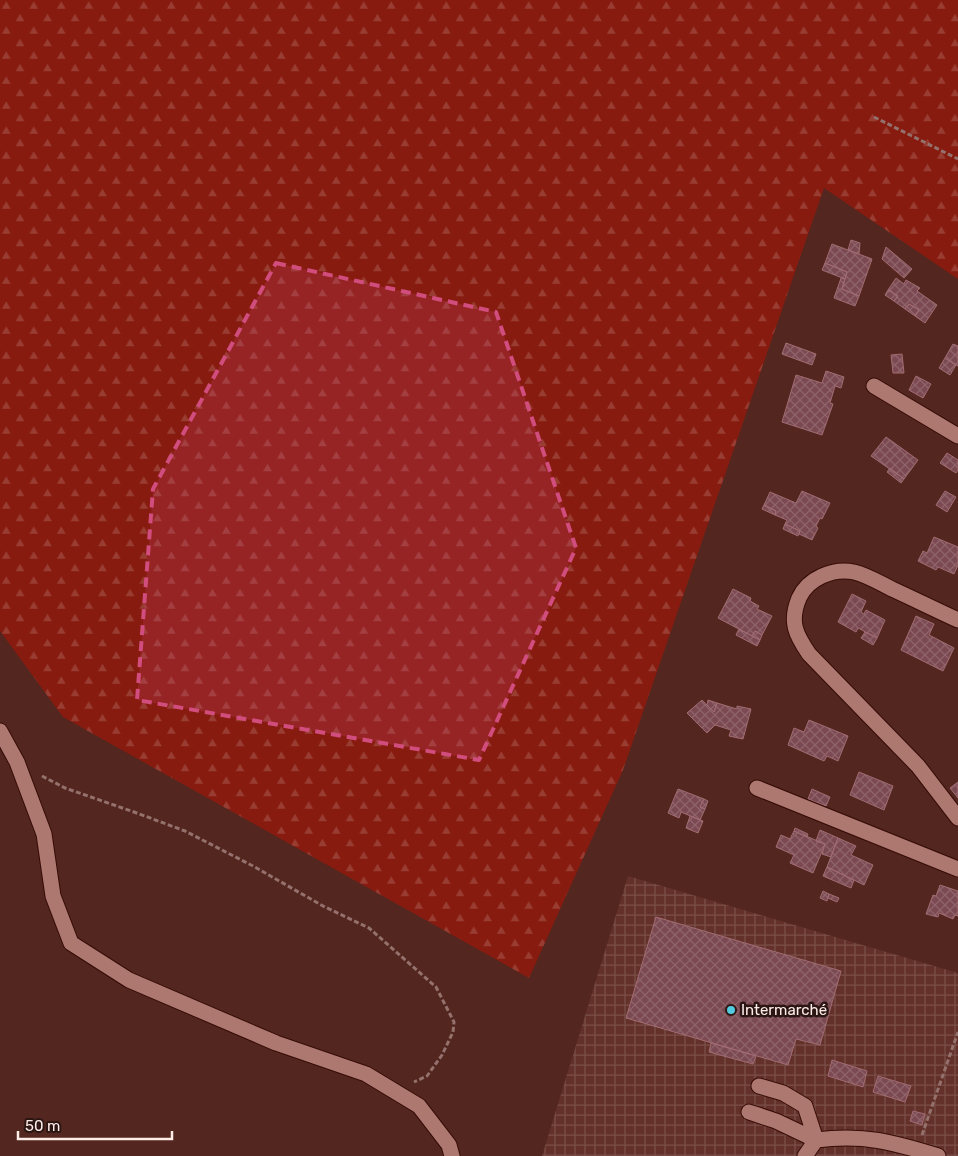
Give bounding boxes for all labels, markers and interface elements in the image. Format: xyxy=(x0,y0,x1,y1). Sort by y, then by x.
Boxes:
place label: Intermarché xyxy=(741,1001,827,1019)
marker: Intermarché xyxy=(725,1004,737,1016)
scale bar xyxy=(18,1108,171,1140)
text: 50 m xyxy=(25,1117,60,1135)

